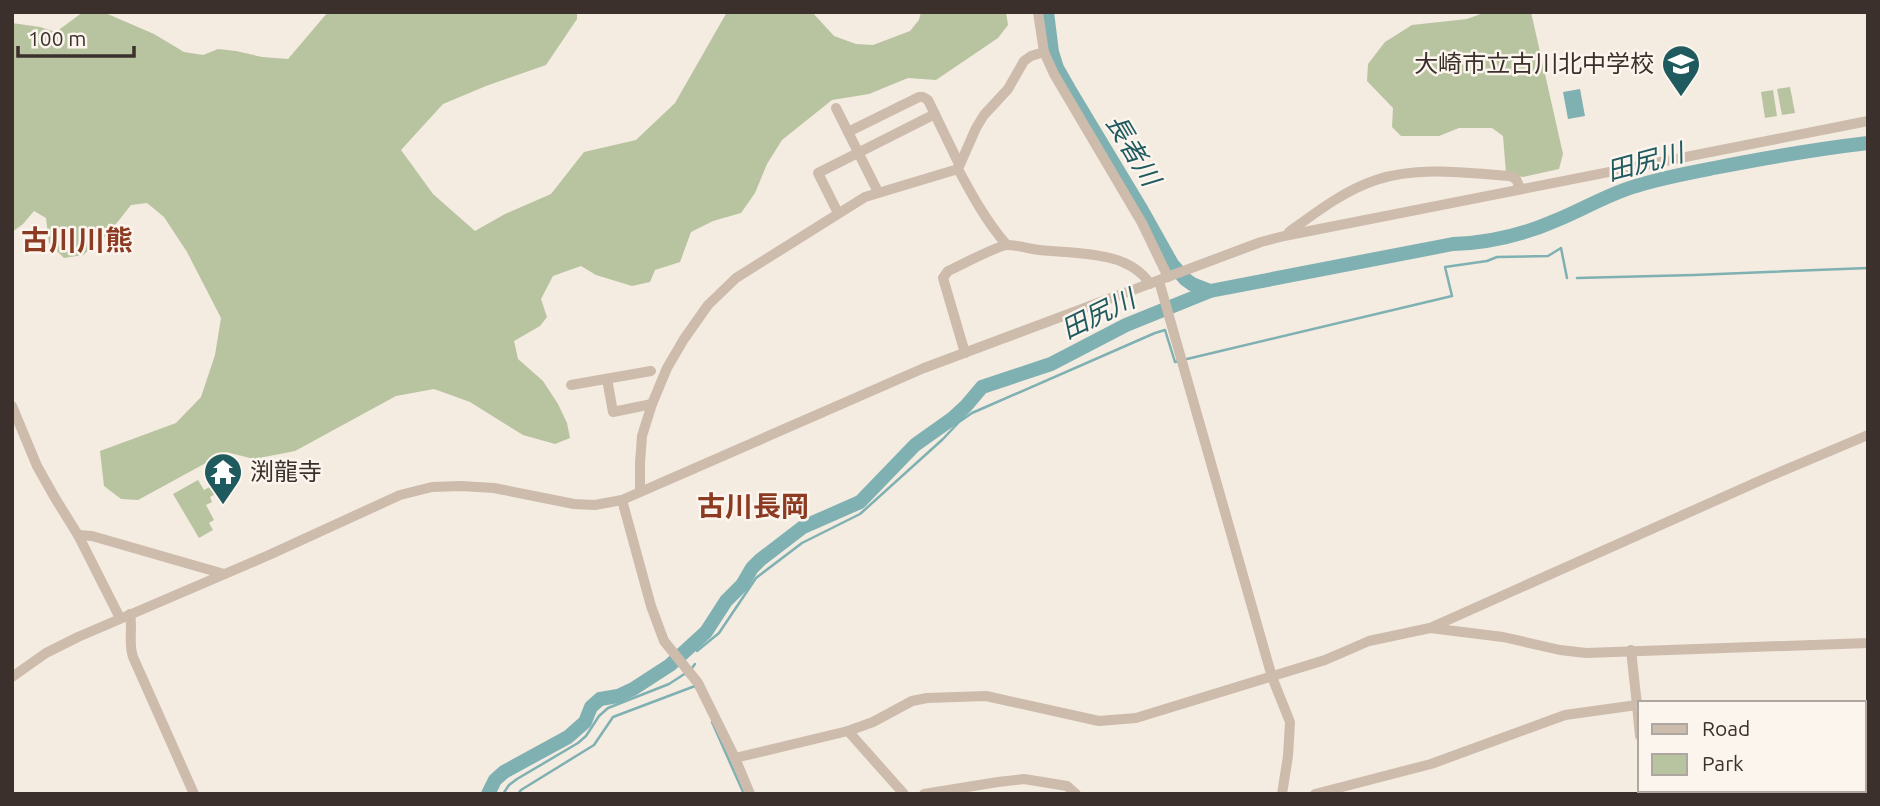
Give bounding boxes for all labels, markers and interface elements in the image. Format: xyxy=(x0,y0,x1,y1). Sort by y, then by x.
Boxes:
scale bar xyxy=(18,14,133,58)
text: 100 m xyxy=(28,26,86,50)
school or university icon: 大崎市立古川北中学校 xyxy=(1660,43,1702,98)
place label: 大崎市立古川北中学校 xyxy=(1414,50,1654,77)
water label: 長者川 xyxy=(1101,109,1167,193)
water label: 田尻川 xyxy=(1603,137,1689,186)
district label: 古川川熊 xyxy=(21,224,133,255)
water label: 田尻川 xyxy=(1056,282,1142,344)
temple icon: 渕龍寺 xyxy=(202,451,244,506)
place label: 渕龍寺 xyxy=(250,458,322,485)
district label: 古川長岡 xyxy=(697,490,809,521)
legend xyxy=(1638,701,1866,792)
text: Road xyxy=(1702,716,1750,740)
text: Park xyxy=(1702,751,1744,775)

